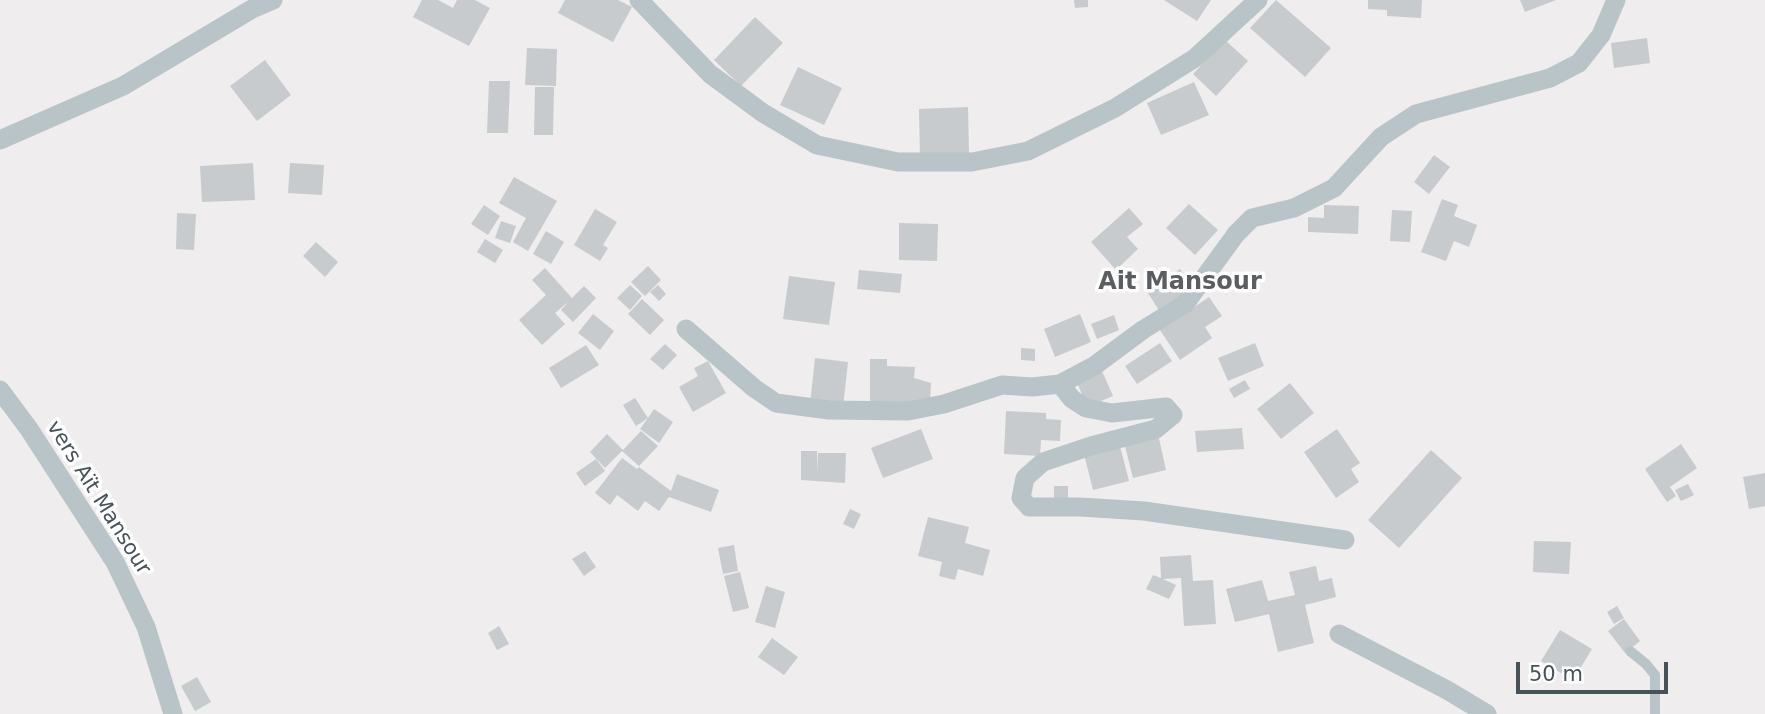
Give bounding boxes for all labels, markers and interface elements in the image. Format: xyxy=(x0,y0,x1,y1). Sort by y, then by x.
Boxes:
district label: Ait Mansour xyxy=(1098,269,1262,297)
street label: vers Aït Mansour xyxy=(40,416,156,580)
scale bar xyxy=(1520,648,1672,692)
text: 50 m xyxy=(1529,662,1583,686)

